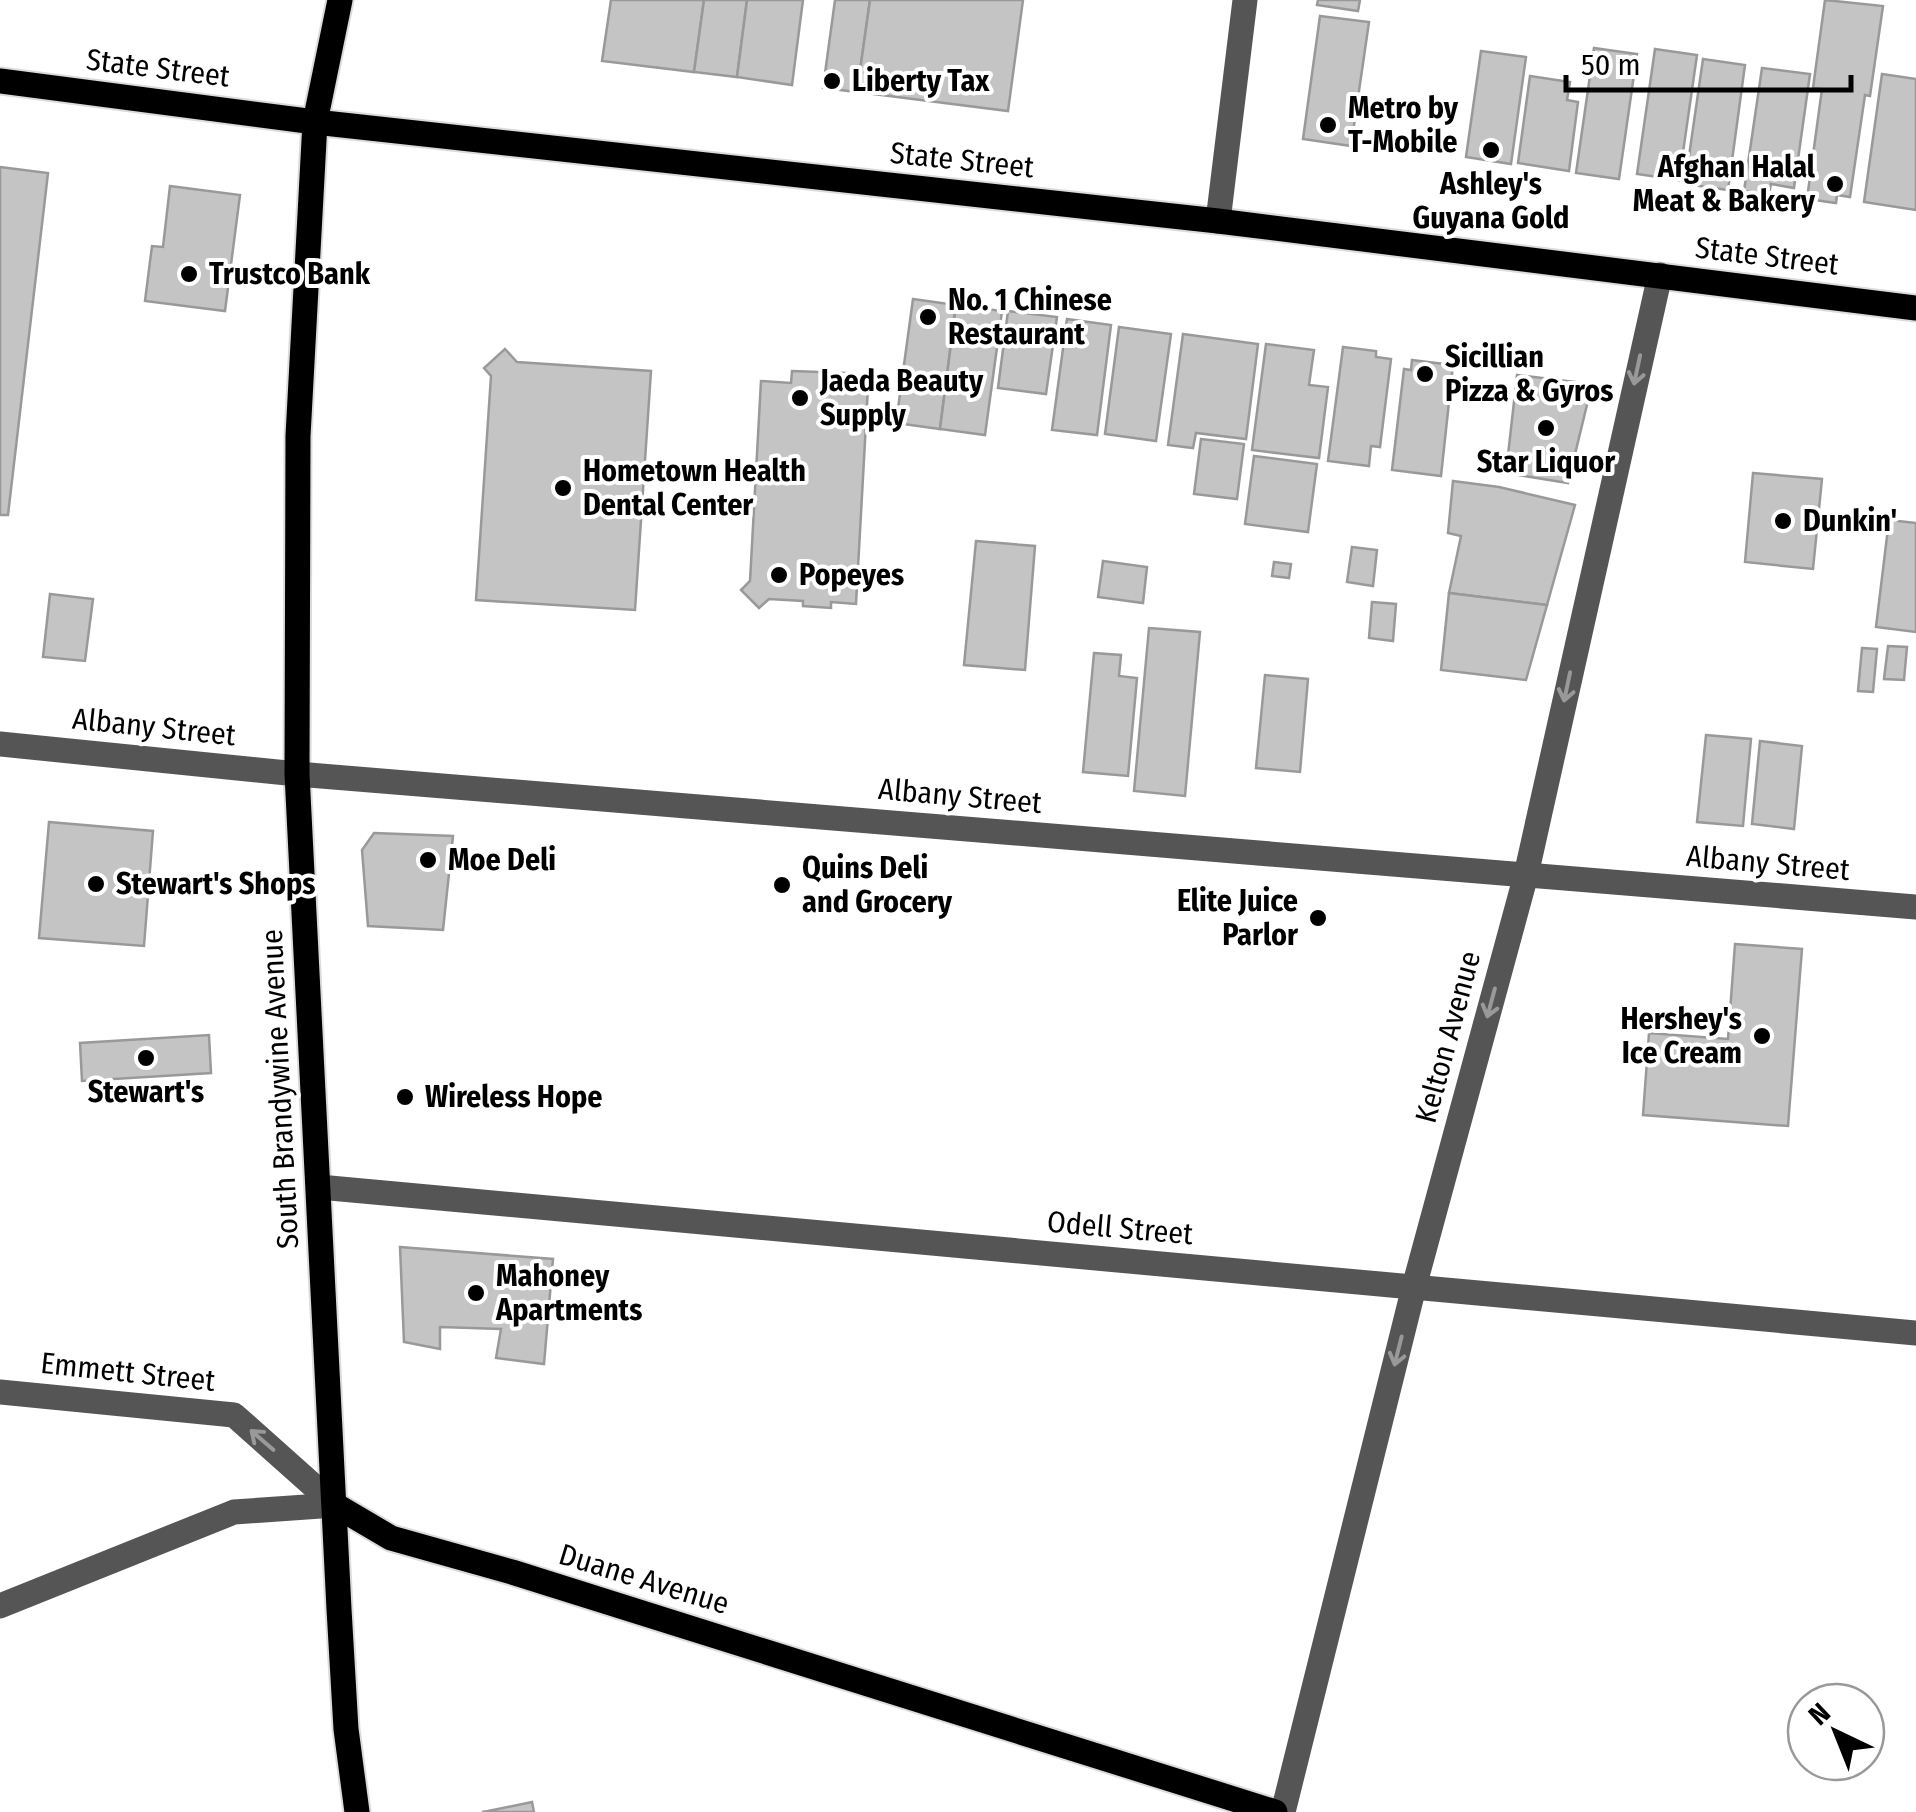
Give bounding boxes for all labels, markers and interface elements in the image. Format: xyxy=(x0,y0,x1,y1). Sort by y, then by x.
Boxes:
scale bar xyxy=(1566,30,1851,92)
street label: State Street xyxy=(84,41,232,95)
text: 50 m xyxy=(1581,47,1641,83)
place label: Liberty Tax xyxy=(852,63,990,99)
marker: Liberty Tax xyxy=(821,70,843,92)
place label: Metro by T-Mobile xyxy=(1348,90,1459,160)
marker: Metro by T-Mobile xyxy=(1317,114,1339,136)
street label: State Street xyxy=(888,135,1036,185)
marker: Ashley's Guyana Gold xyxy=(1480,139,1502,161)
place label: Afghan Halal Meat & Bakery xyxy=(1633,149,1816,219)
place label: Ashley's Guyana Gold xyxy=(1413,166,1569,236)
marker: Afghan Halal Meat & Bakery xyxy=(1824,173,1846,195)
street label: State Street xyxy=(1693,229,1841,283)
place label: Trustco Bank xyxy=(209,256,371,292)
marker: Trustco Bank xyxy=(178,263,200,285)
place label: No. 1 Chinese Restaurant xyxy=(948,282,1112,352)
marker: No. 1 Chinese Restaurant xyxy=(917,306,939,328)
place label: Sicillian Pizza & Gyros xyxy=(1445,339,1613,409)
one-way arrow xyxy=(1626,353,1645,385)
place label: Jaeda Beauty Supply xyxy=(819,363,984,433)
marker: Sicillian Pizza & Gyros xyxy=(1414,363,1436,385)
marker: Jaeda Beauty Supply xyxy=(789,387,811,409)
marker: Star Liquor xyxy=(1535,417,1557,439)
place label: Star Liquor xyxy=(1477,444,1616,480)
place label: Hometown Health Dental Center xyxy=(583,453,806,523)
marker: Hometown Health Dental Center xyxy=(552,477,574,499)
place label: Dunkin' xyxy=(1803,503,1897,539)
marker: Dunkin' xyxy=(1772,510,1794,532)
place label: Popeyes xyxy=(799,557,904,593)
marker: Popeyes xyxy=(768,564,790,586)
one-way arrow xyxy=(1557,670,1575,702)
street label: Albany Street xyxy=(71,701,238,753)
street label: Albany Street xyxy=(877,771,1043,821)
street label: Albany Street xyxy=(1685,838,1851,888)
place label: Moe Deli xyxy=(448,842,556,878)
marker: Moe Deli xyxy=(417,849,439,871)
place label: Quins Deli and Grocery xyxy=(802,850,953,920)
place label: Stewart's Shops xyxy=(116,866,315,902)
marker: Stewart's Shops xyxy=(85,873,107,895)
marker: Quins Deli and Grocery xyxy=(771,874,793,896)
place label: Elite Juice Parlor xyxy=(1177,883,1299,953)
marker: Elite Juice Parlor xyxy=(1307,907,1329,929)
street label: South Brandywine Avenue xyxy=(254,928,306,1250)
street label: Kelton Avenue xyxy=(1408,947,1488,1127)
one-way arrow xyxy=(1481,987,1500,1018)
place label: Hershey's Ice Cream xyxy=(1620,1001,1742,1071)
marker: Hershey's Ice Cream xyxy=(1751,1025,1773,1047)
marker: Stewart's xyxy=(135,1047,157,1069)
place label: Stewart's xyxy=(88,1074,204,1110)
place label: Wireless Hope xyxy=(425,1079,602,1115)
marker: Wireless Hope xyxy=(394,1086,416,1108)
street label: Odell Street xyxy=(1046,1204,1195,1252)
place label: Mahoney Apartments xyxy=(495,1258,642,1328)
marker: Mahoney Apartments xyxy=(465,1282,487,1304)
one-way arrow xyxy=(1388,1334,1406,1366)
street label: Emmett Street xyxy=(39,1345,217,1399)
one-way arrow xyxy=(250,1429,275,1452)
street label: Duane Avenue xyxy=(555,1536,733,1622)
north arrow xyxy=(1786,1682,1886,1782)
text: N xyxy=(1802,1696,1837,1732)

